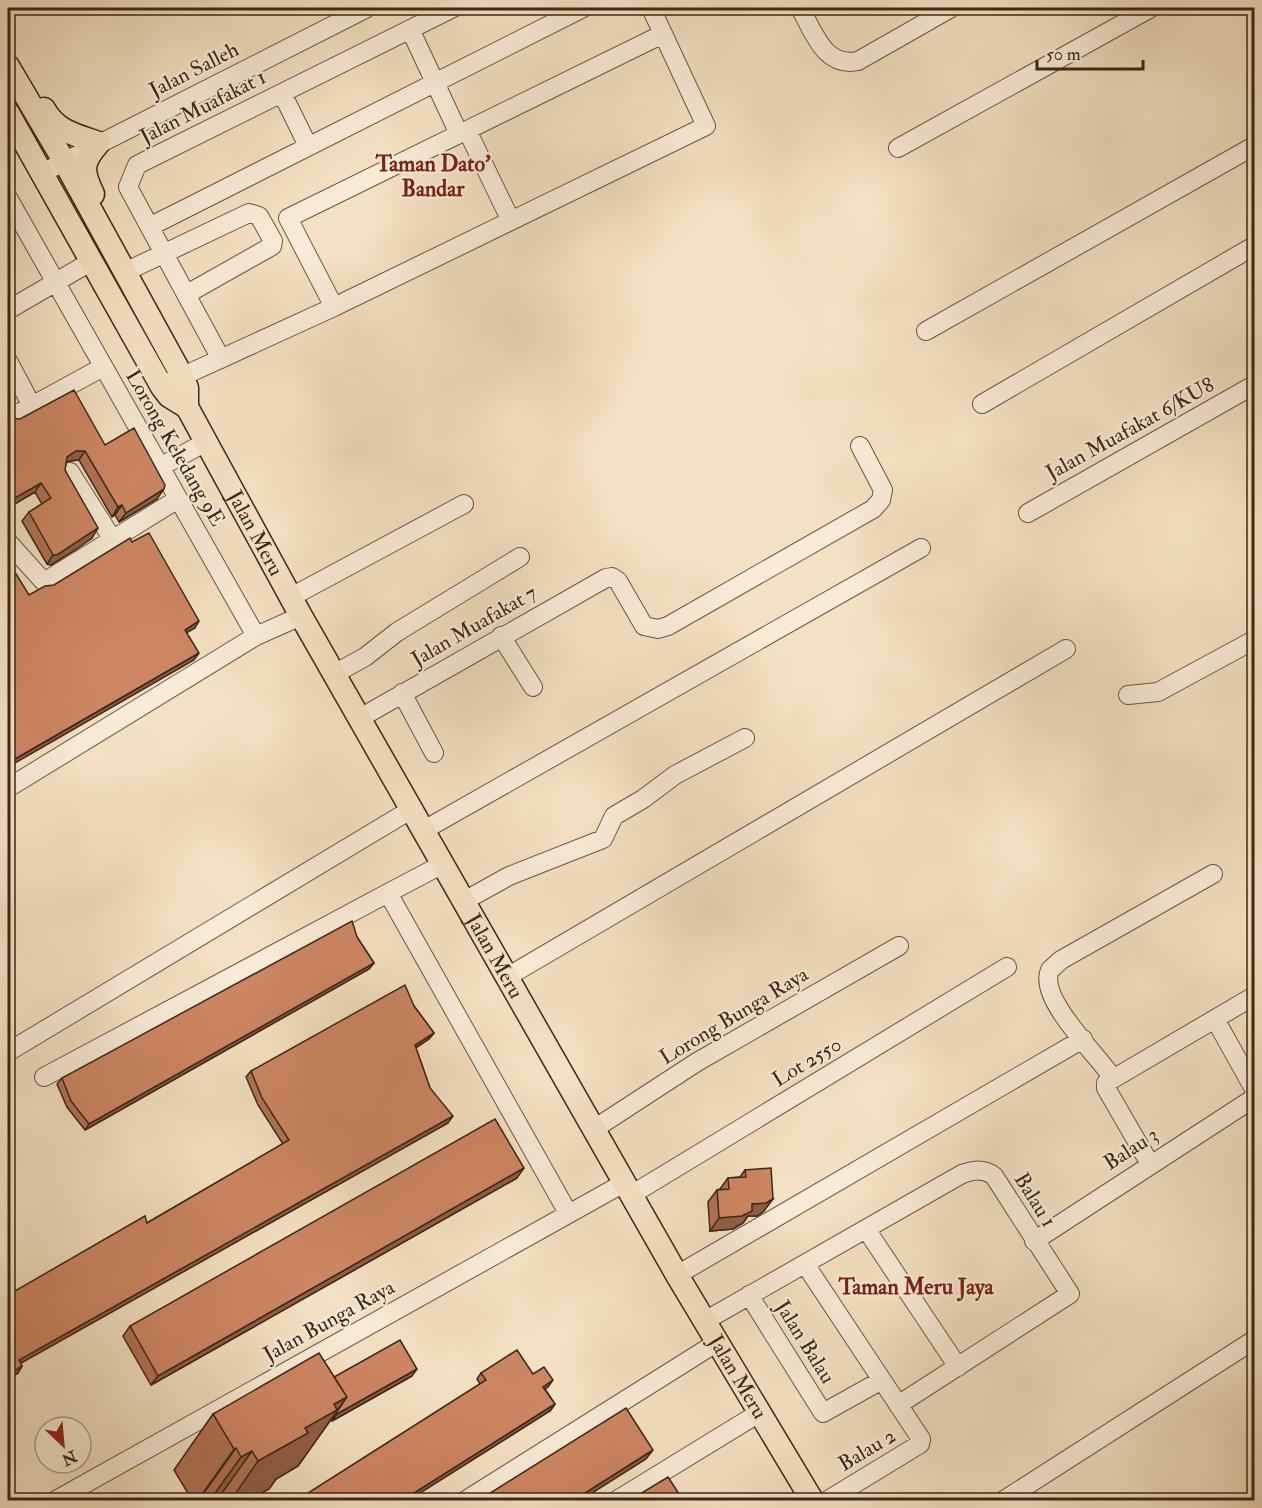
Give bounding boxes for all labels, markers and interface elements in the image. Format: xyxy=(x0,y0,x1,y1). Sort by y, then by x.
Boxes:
scale bar xyxy=(1037,33,1144,71)
street label: Jalan Salleh xyxy=(144,36,243,104)
text: 50 m xyxy=(1046,43,1081,66)
street label: Jalan Muafakat 1 xyxy=(134,64,271,151)
district label: Taman Dato' Bandar xyxy=(374,150,491,203)
street label: Lorong Keledang 9E xyxy=(119,365,231,531)
street label: Jalan Muafakat 6/KU8 xyxy=(1040,371,1219,487)
street label: Jalan Meru xyxy=(221,485,290,581)
street label: Jalan Muafakat 7 xyxy=(406,579,542,673)
street label: Jalan Meru xyxy=(460,908,530,1003)
street label: Lorong Bunga Raya xyxy=(655,961,814,1071)
street label: Lot 2550 xyxy=(767,1031,847,1093)
street label: Balau 3 xyxy=(1099,1121,1163,1177)
street label: Balau 1 xyxy=(1008,1168,1062,1232)
district label: Taman Meru Jaya xyxy=(837,1273,995,1302)
street label: Jalan Bunga Raya xyxy=(258,1274,400,1369)
street label: Jalan Balau xyxy=(768,1294,841,1389)
street label: Jalan Meru xyxy=(702,1329,774,1424)
north arrow xyxy=(33,1415,93,1475)
street label: Balau 2 xyxy=(833,1422,901,1478)
text: N xyxy=(58,1445,81,1470)

